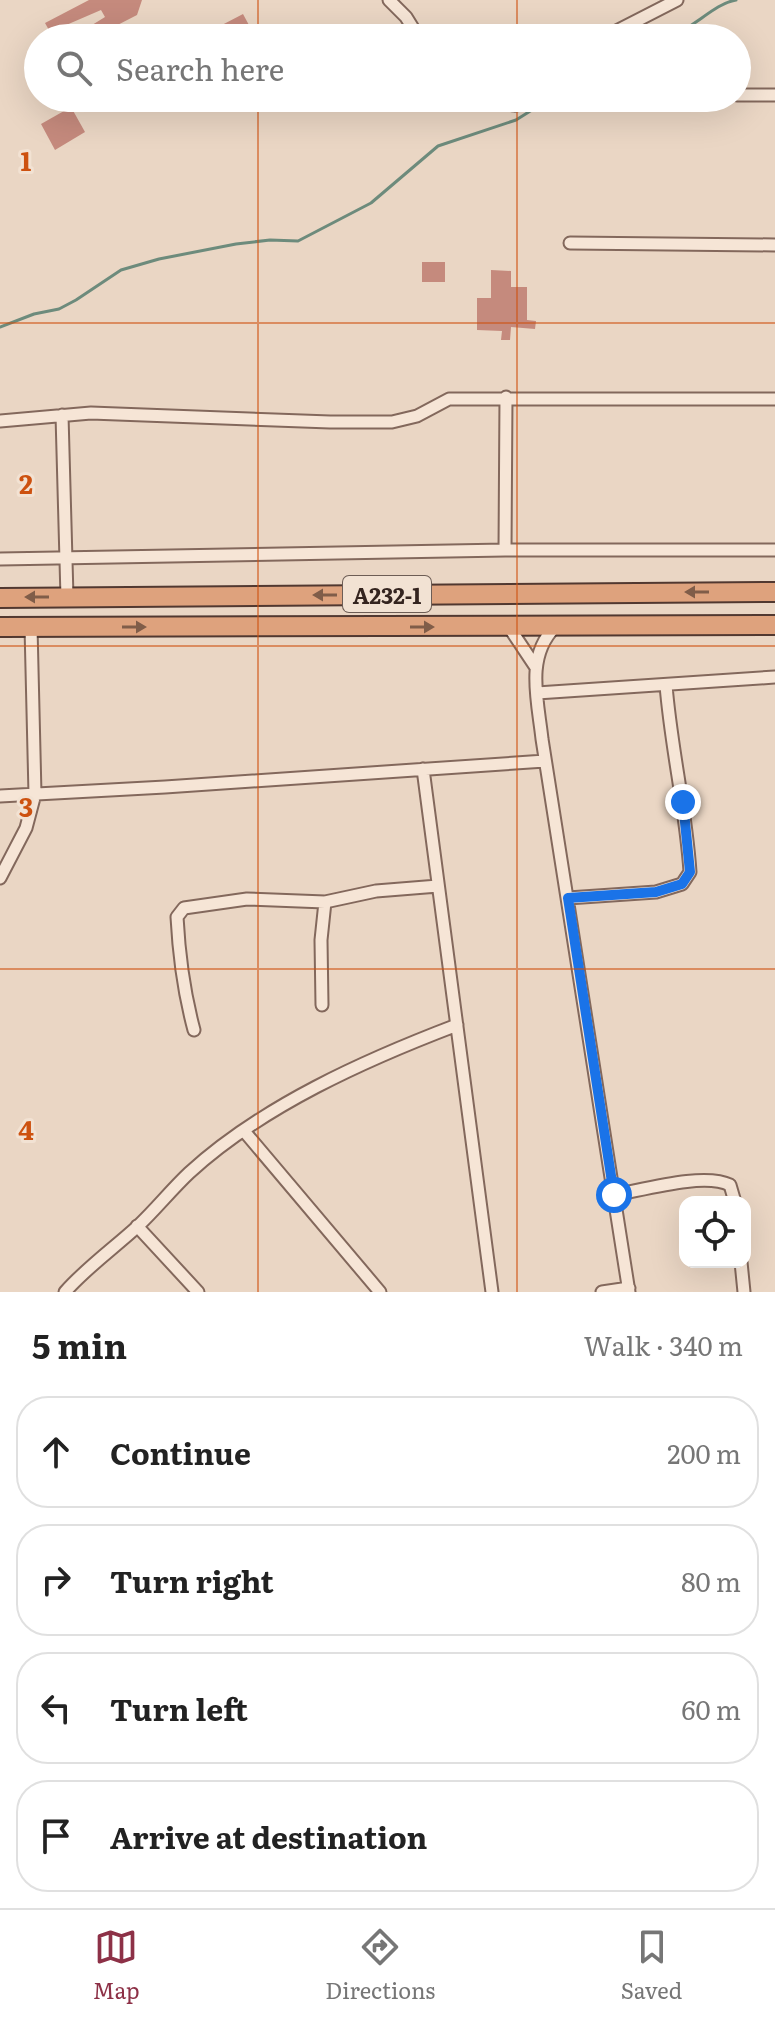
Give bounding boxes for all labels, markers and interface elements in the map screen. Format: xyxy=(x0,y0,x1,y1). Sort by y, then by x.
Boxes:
search box xyxy=(24,24,751,112)
icon: search xyxy=(52,46,96,90)
text: Search here xyxy=(116,46,284,90)
text: 1 xyxy=(21,140,32,179)
text: 2 xyxy=(19,463,33,502)
road number: A232-1 xyxy=(343,576,431,612)
one-way arrow xyxy=(684,586,709,598)
one-way arrow xyxy=(312,589,337,601)
one-way arrow xyxy=(24,591,49,604)
one-way arrow xyxy=(122,621,147,633)
one-way arrow xyxy=(410,621,435,633)
route end xyxy=(665,784,701,820)
text: 3 xyxy=(19,786,33,825)
text: 4 xyxy=(18,1109,34,1148)
route start xyxy=(596,1177,632,1213)
map controls xyxy=(679,1196,751,1268)
button: locate xyxy=(679,1196,751,1268)
text: 5 min xyxy=(32,1319,127,1369)
text: Walk · 340 m xyxy=(584,1325,743,1364)
icon: ahead xyxy=(34,1430,78,1474)
text: Continue xyxy=(110,1430,251,1474)
text: 200 m xyxy=(667,1433,741,1472)
icon: right xyxy=(34,1558,78,1602)
text: Turn right xyxy=(110,1558,274,1602)
text: 80 m xyxy=(681,1561,741,1600)
icon: left xyxy=(34,1686,78,1730)
text: Turn left xyxy=(110,1686,248,1730)
text: 60 m xyxy=(682,1689,741,1728)
icon: arrive xyxy=(34,1814,78,1858)
text: Arrive at destination xyxy=(110,1814,427,1858)
tab: Map xyxy=(93,1925,140,2006)
tab: Directions xyxy=(325,1925,435,2006)
tab: Saved xyxy=(621,1925,682,2006)

